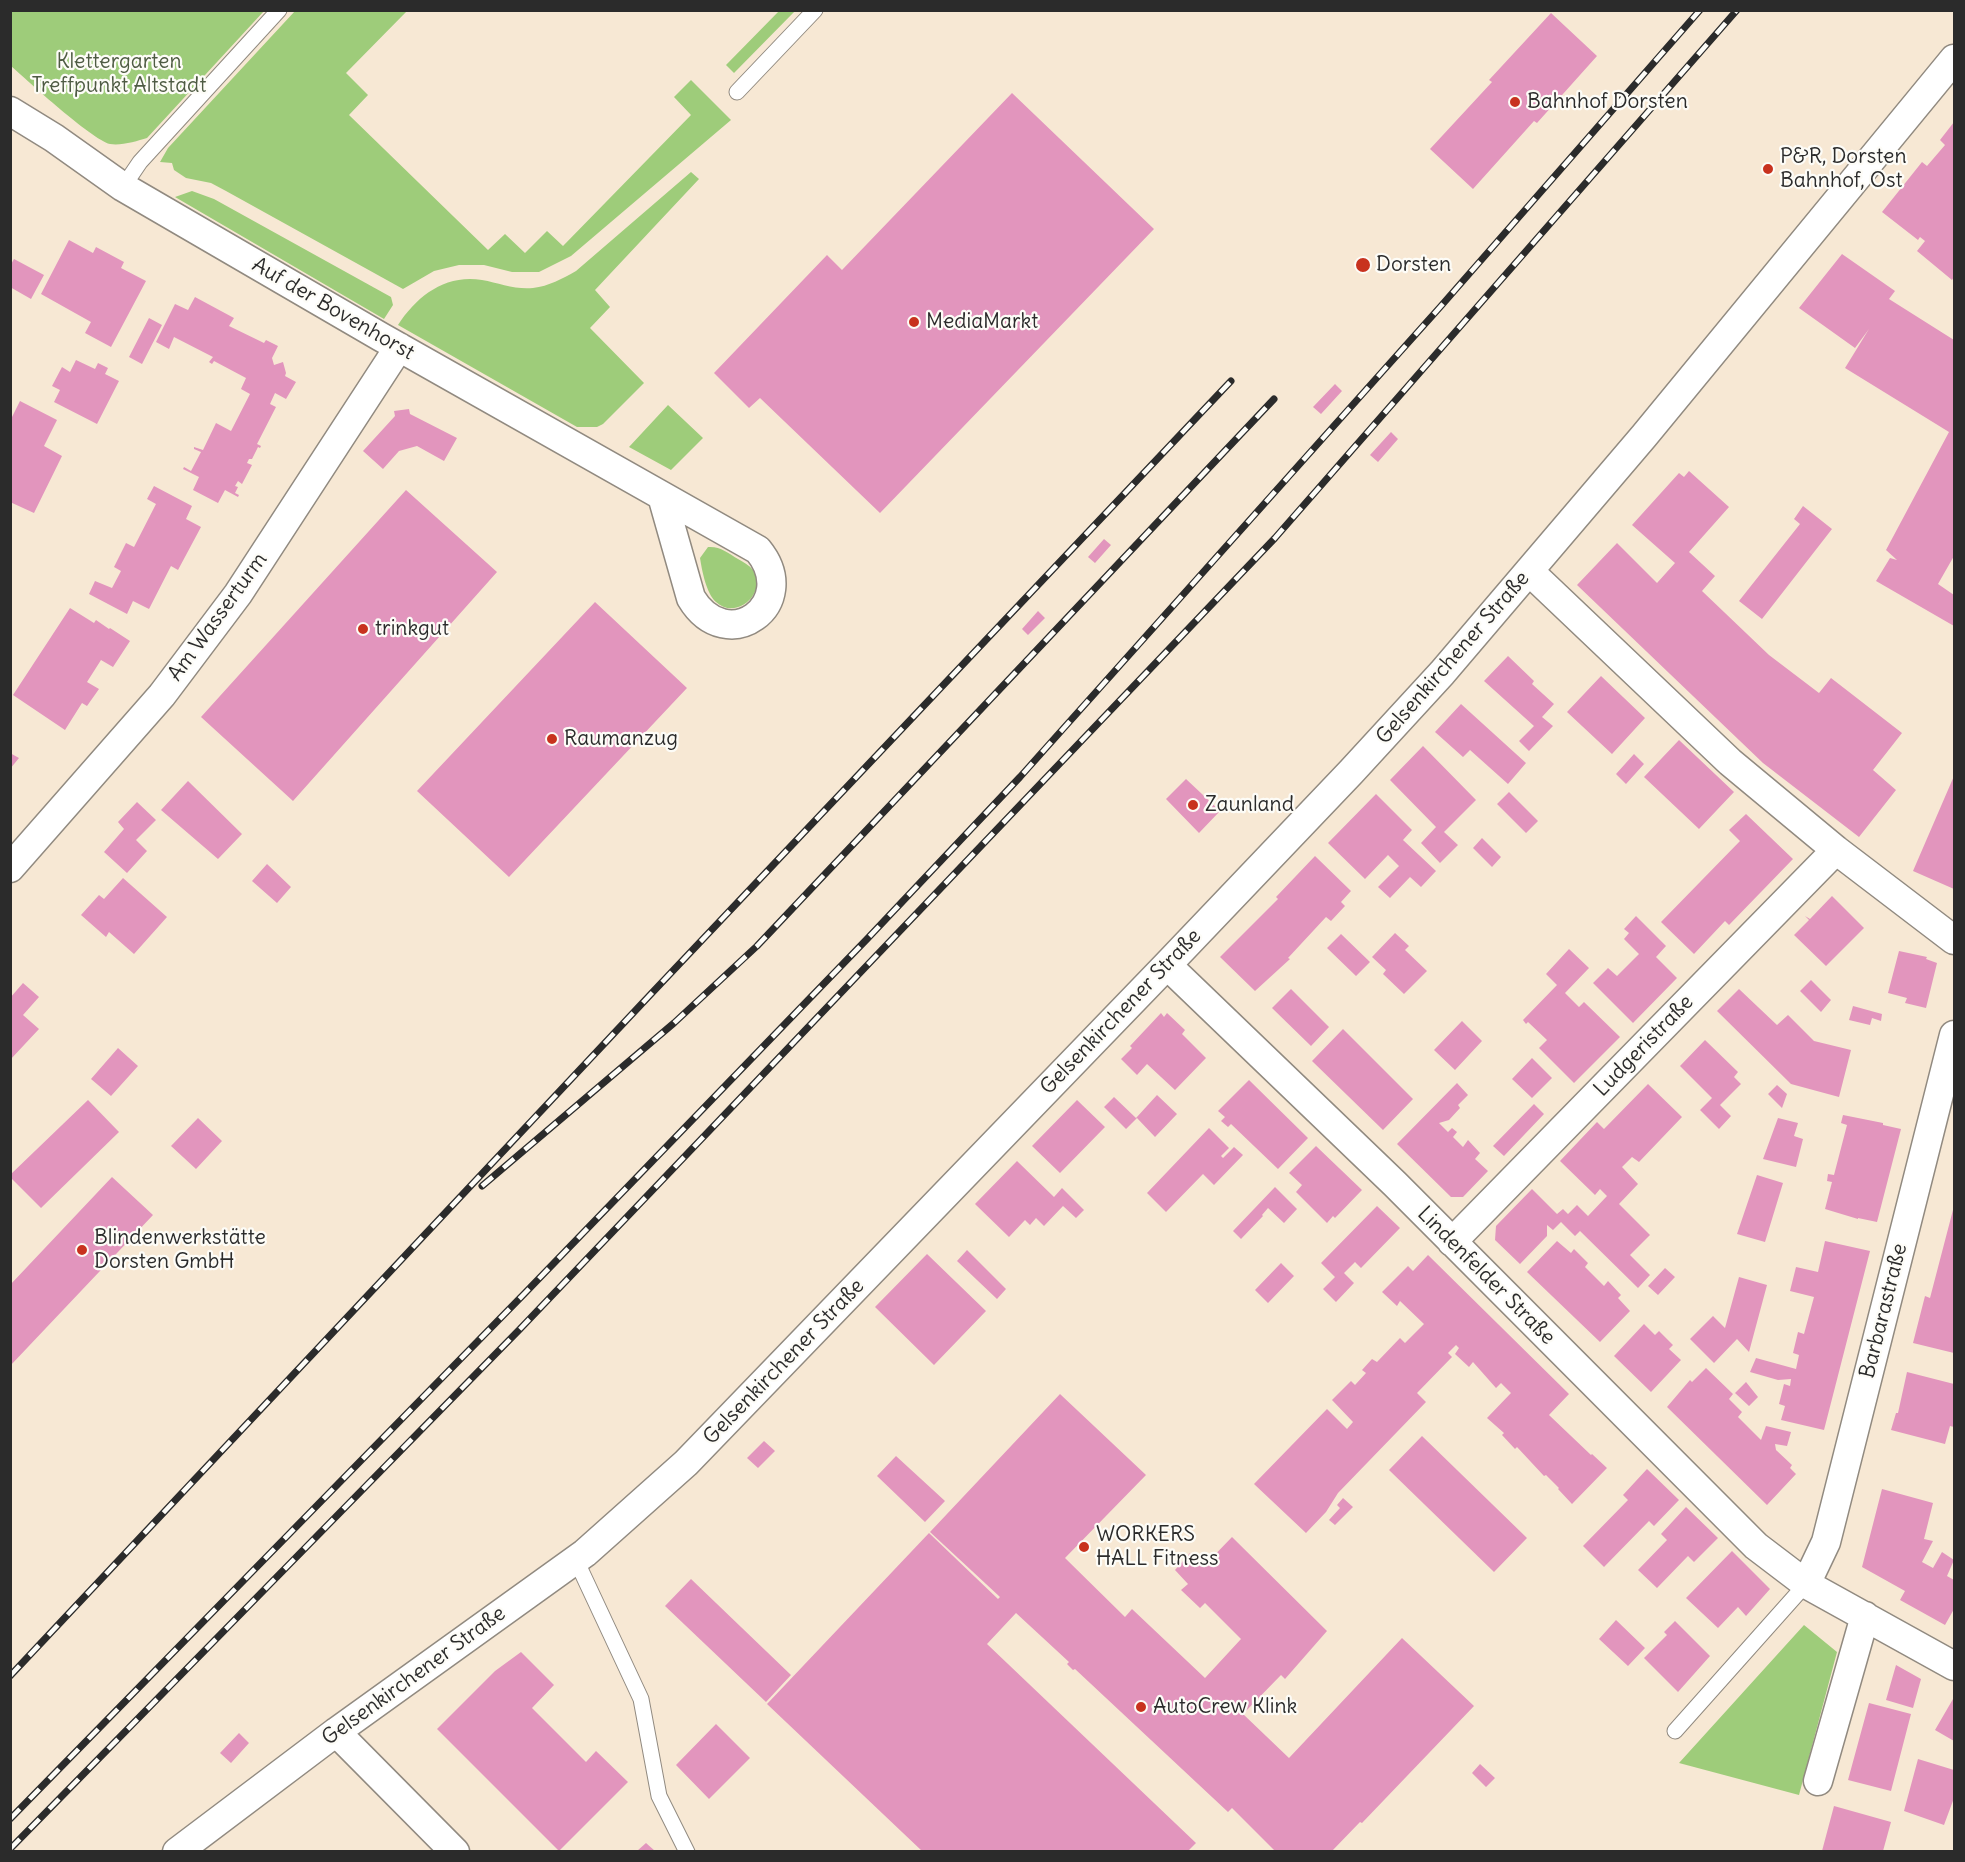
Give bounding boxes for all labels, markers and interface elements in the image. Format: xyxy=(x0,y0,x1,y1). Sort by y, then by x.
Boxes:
park label: Klettergarten Treffpunkt Altstadt xyxy=(32,49,206,99)
place label: Bahnhof Dorsten xyxy=(1527,89,1688,115)
marker: Bahnhof Dorsten xyxy=(1508,95,1522,109)
place label: P&R, Dorsten Bahnhof, Ost xyxy=(1780,144,1907,194)
marker: P&R, Dorsten Bahnhof, Ost xyxy=(1761,162,1775,176)
street label: Auf der Bovenhorst xyxy=(247,252,419,366)
place label: Dorsten xyxy=(1376,252,1451,278)
marker: Dorsten xyxy=(1354,256,1372,274)
place label: MediaMarkt xyxy=(926,309,1038,335)
marker: MediaMarkt xyxy=(907,315,921,329)
street label: Am Wasserturm xyxy=(163,548,273,686)
street label: Gelsenkirchener Straße xyxy=(1371,566,1535,750)
place label: trinkgut xyxy=(375,616,449,642)
marker: trinkgut xyxy=(356,622,370,636)
place label: Raumanzug xyxy=(564,726,678,752)
marker: Raumanzug xyxy=(545,732,559,746)
place label: Zaunland xyxy=(1205,792,1294,818)
marker: Zaunland xyxy=(1186,798,1200,812)
street label: Gelsenkirchener Straße xyxy=(1035,924,1207,1100)
street label: Ludgeristraße xyxy=(1589,990,1699,1102)
street label: Lindenfelder Straße xyxy=(1412,1202,1560,1350)
place label: Blindenwerkstätte Dorsten GmbH xyxy=(94,1225,266,1275)
street label: Barbarastraße xyxy=(1855,1241,1913,1381)
marker: Blindenwerkstätte Dorsten GmbH xyxy=(75,1243,89,1257)
street label: Gelsenkirchener Straße xyxy=(698,1274,870,1450)
place label: WORKERS HALL Fitness xyxy=(1096,1522,1219,1572)
marker: WORKERS HALL Fitness xyxy=(1077,1540,1091,1554)
street label: Gelsenkirchener Straße xyxy=(317,1601,511,1751)
place label: AutoCrew Klink xyxy=(1153,1694,1297,1720)
marker: AutoCrew Klink xyxy=(1134,1700,1148,1714)

